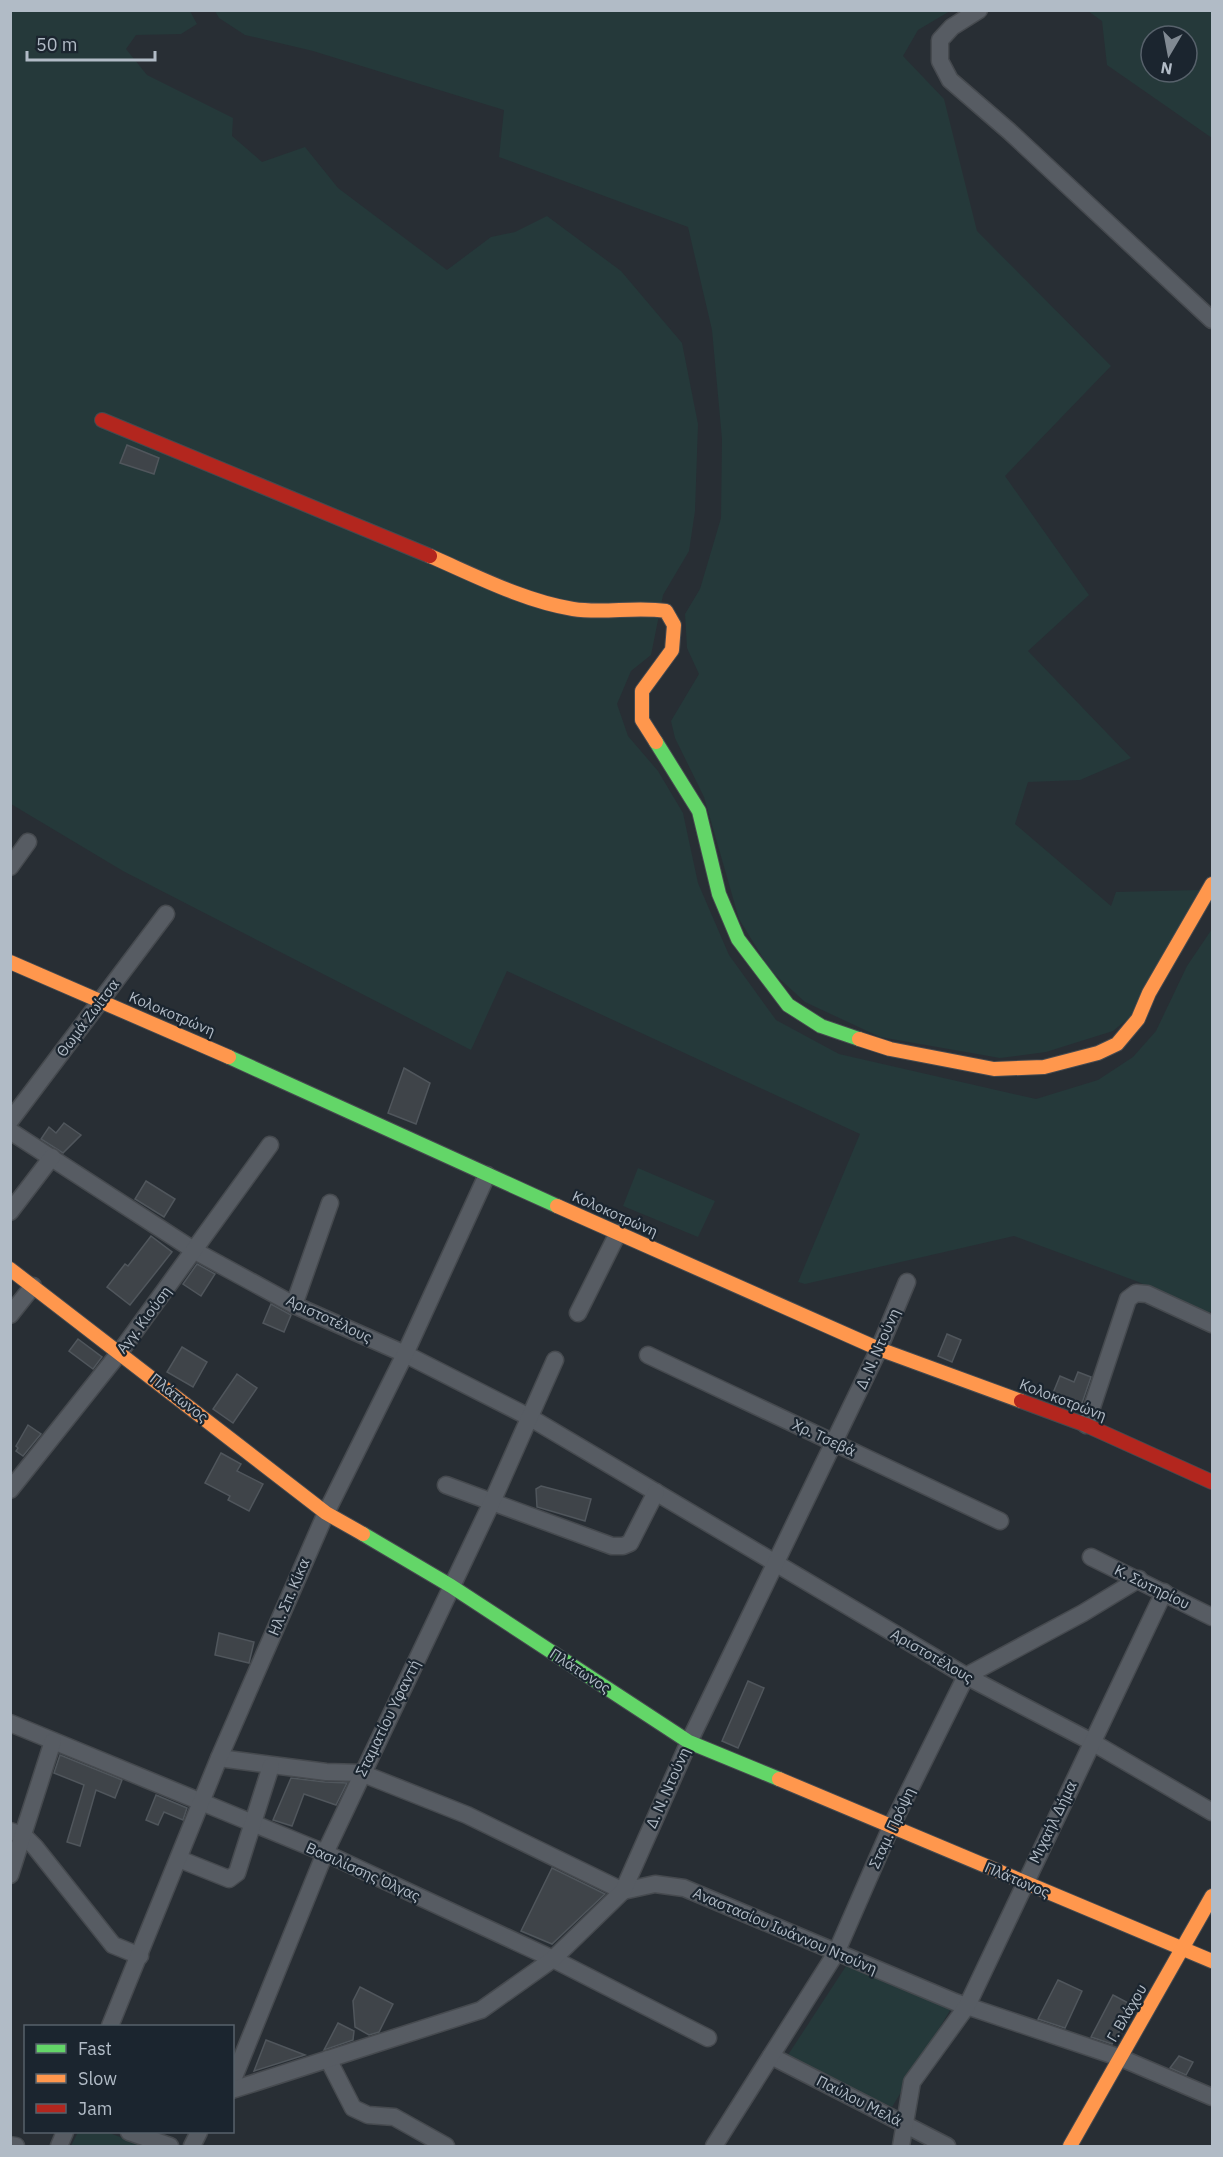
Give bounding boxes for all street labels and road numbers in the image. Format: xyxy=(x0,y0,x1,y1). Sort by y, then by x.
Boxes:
street label: Θωμά Ζωίτσα xyxy=(52,975,123,1060)
street label: Κολοκοτρώνη xyxy=(126,987,218,1040)
street label: Κολοκοτρώνη xyxy=(569,1186,661,1241)
street label: Αγγ. Κιούση xyxy=(112,1282,175,1357)
street label: Αριστοτέλους xyxy=(283,1290,375,1347)
street label: Δ. Ν. Ντούνη xyxy=(851,1305,904,1392)
street label: Πλάτωνος xyxy=(146,1369,212,1426)
street label: Κολοκοτρώνη xyxy=(1017,1374,1109,1425)
street label: Χρ. Τσεβά xyxy=(790,1415,859,1461)
street label: Ηλ. Σπ. Κίκα xyxy=(264,1555,313,1638)
street label: Κ. Σωτηρίου xyxy=(1111,1560,1193,1613)
street label: Αριστοτέλους xyxy=(887,1624,977,1687)
street label: Πλάτωνος xyxy=(546,1644,614,1697)
street label: Σταματίου Υφαντή xyxy=(351,1656,424,1779)
street label: Δ. Ν. Ντούνη xyxy=(641,1744,694,1831)
street label: Μιχαήλ Δήμα xyxy=(1024,1777,1081,1866)
street label: Σταμ. Πρόψη xyxy=(864,1784,919,1872)
street label: Βασιλίσσης Όλγας xyxy=(303,1838,423,1905)
street label: Πλάτωνος xyxy=(982,1857,1053,1902)
street label: Αναστασίου Ιωάννου Ντούνη xyxy=(690,1883,880,1978)
street label: Γ. Βλάχου xyxy=(1102,1980,1151,2045)
street label: Παύλου Μελά xyxy=(813,2071,905,2130)

